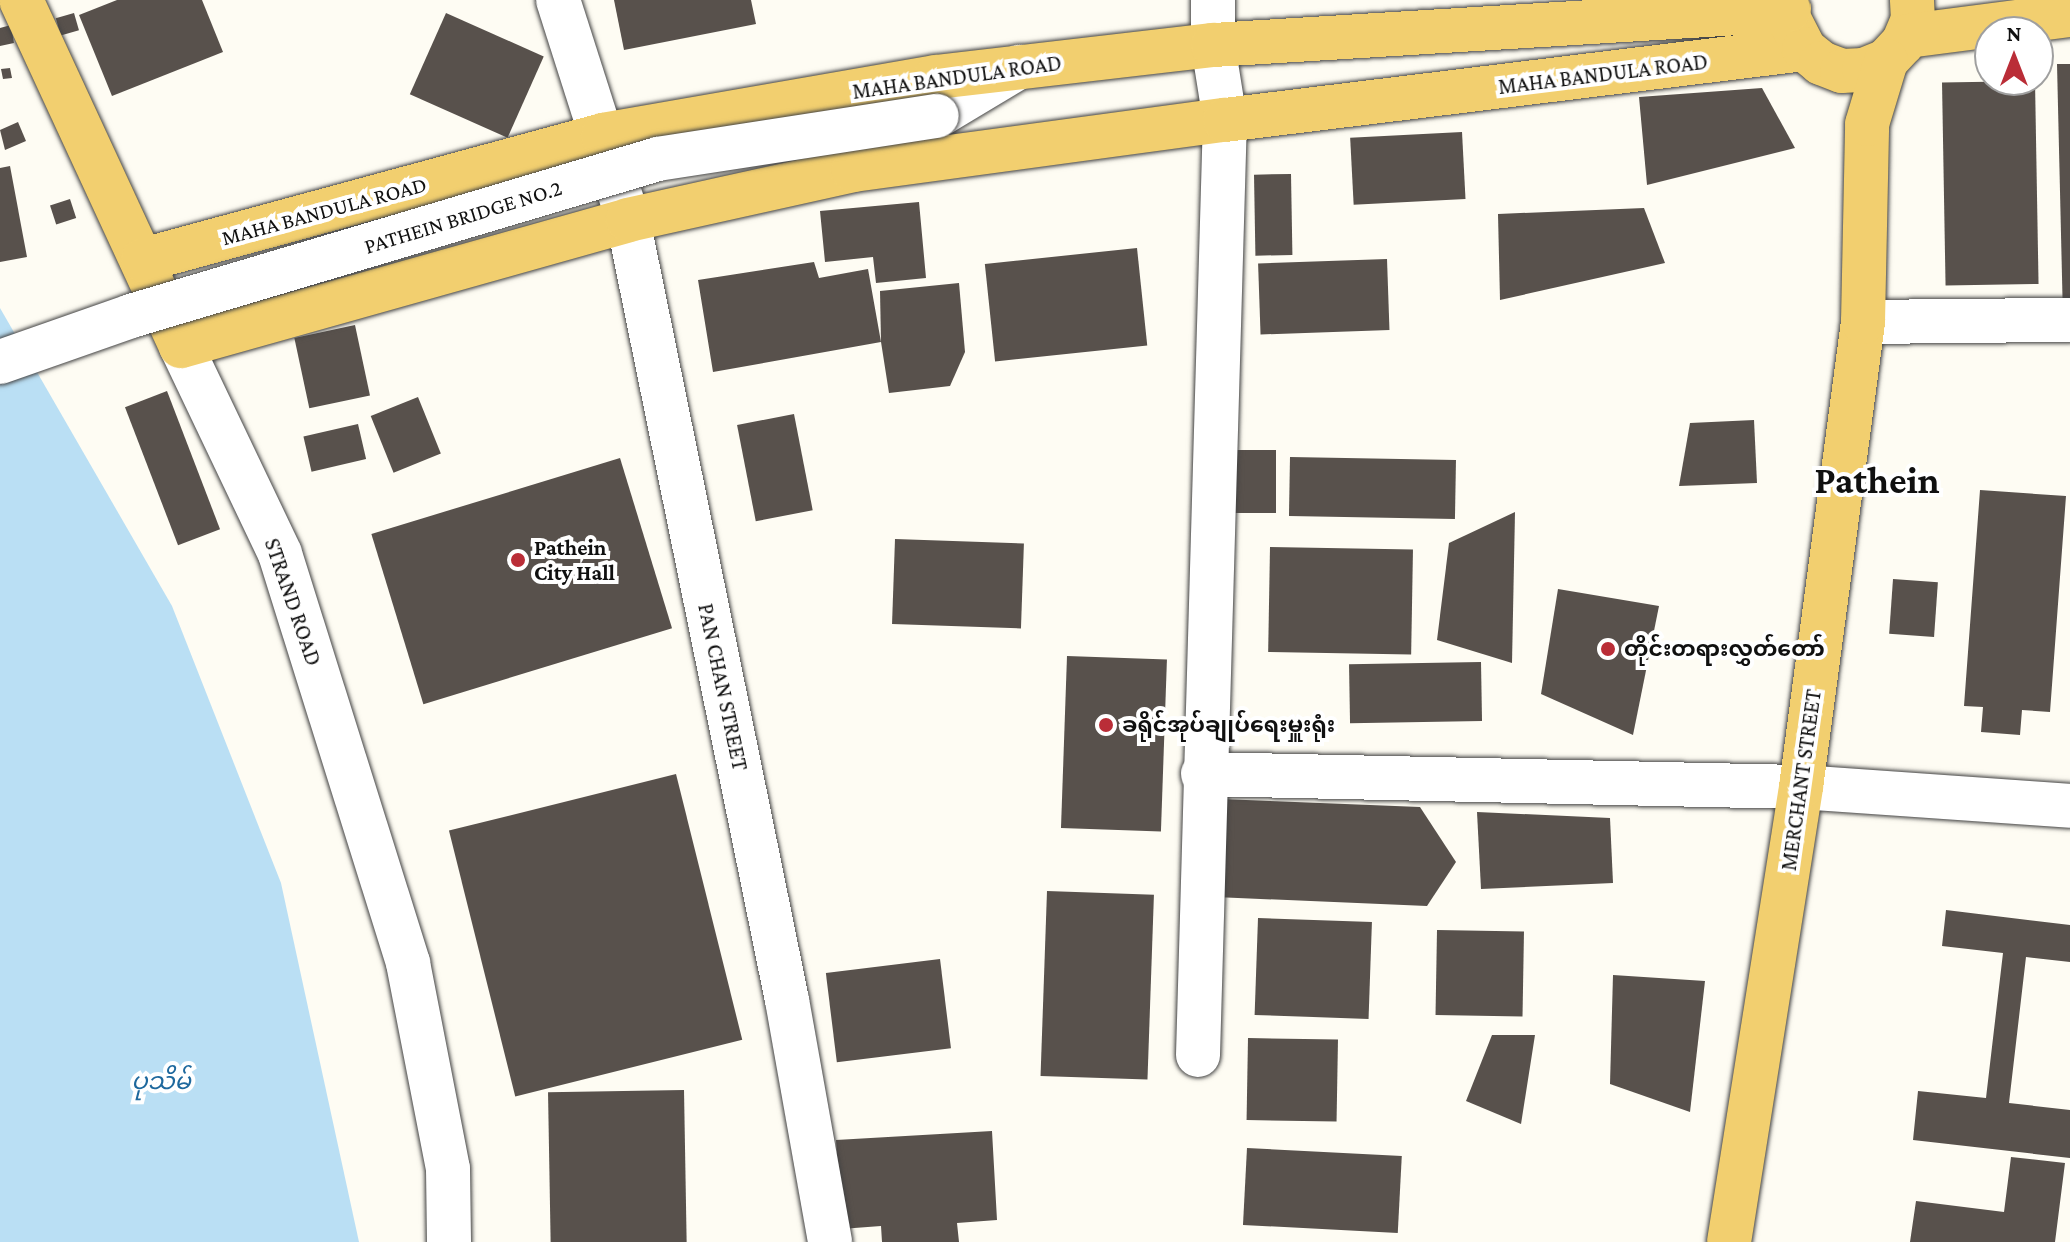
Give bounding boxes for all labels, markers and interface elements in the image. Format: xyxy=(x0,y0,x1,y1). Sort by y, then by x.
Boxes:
north arrow xyxy=(1974,16,2054,96)
text: N xyxy=(2007,21,2022,46)
street label: MAHA BANDULA ROAD xyxy=(1497,48,1709,100)
street label: MAHA BANDULA ROAD xyxy=(851,49,1063,105)
street label: MAHA BANDULA ROAD xyxy=(219,171,429,251)
street label: PATHEIN BRIDGE NO.2 xyxy=(361,174,565,260)
district label: Pathein xyxy=(1814,458,1940,504)
place label: Pathein City Hall xyxy=(534,534,615,586)
street label: STRAND ROAD xyxy=(259,535,327,669)
marker: Pathein City Hall xyxy=(509,551,527,569)
street label: PAN CHAN STREET xyxy=(692,601,754,773)
place label: တိုင်းတရားလွှတ်တော် xyxy=(1624,636,1825,662)
marker: တိုင်းတရားလွှတ်တော် xyxy=(1599,640,1617,658)
street label: MERCHANT STREET xyxy=(1775,688,1827,872)
place label: ခရိုင်အုပ်ချုပ်ရေးမှူးရုံး xyxy=(1122,712,1335,738)
marker: ခရိုင်အုပ်ချုပ်ရေးမှူးရုံး xyxy=(1097,716,1115,734)
water label: ပုသိမ် xyxy=(131,1067,191,1095)

